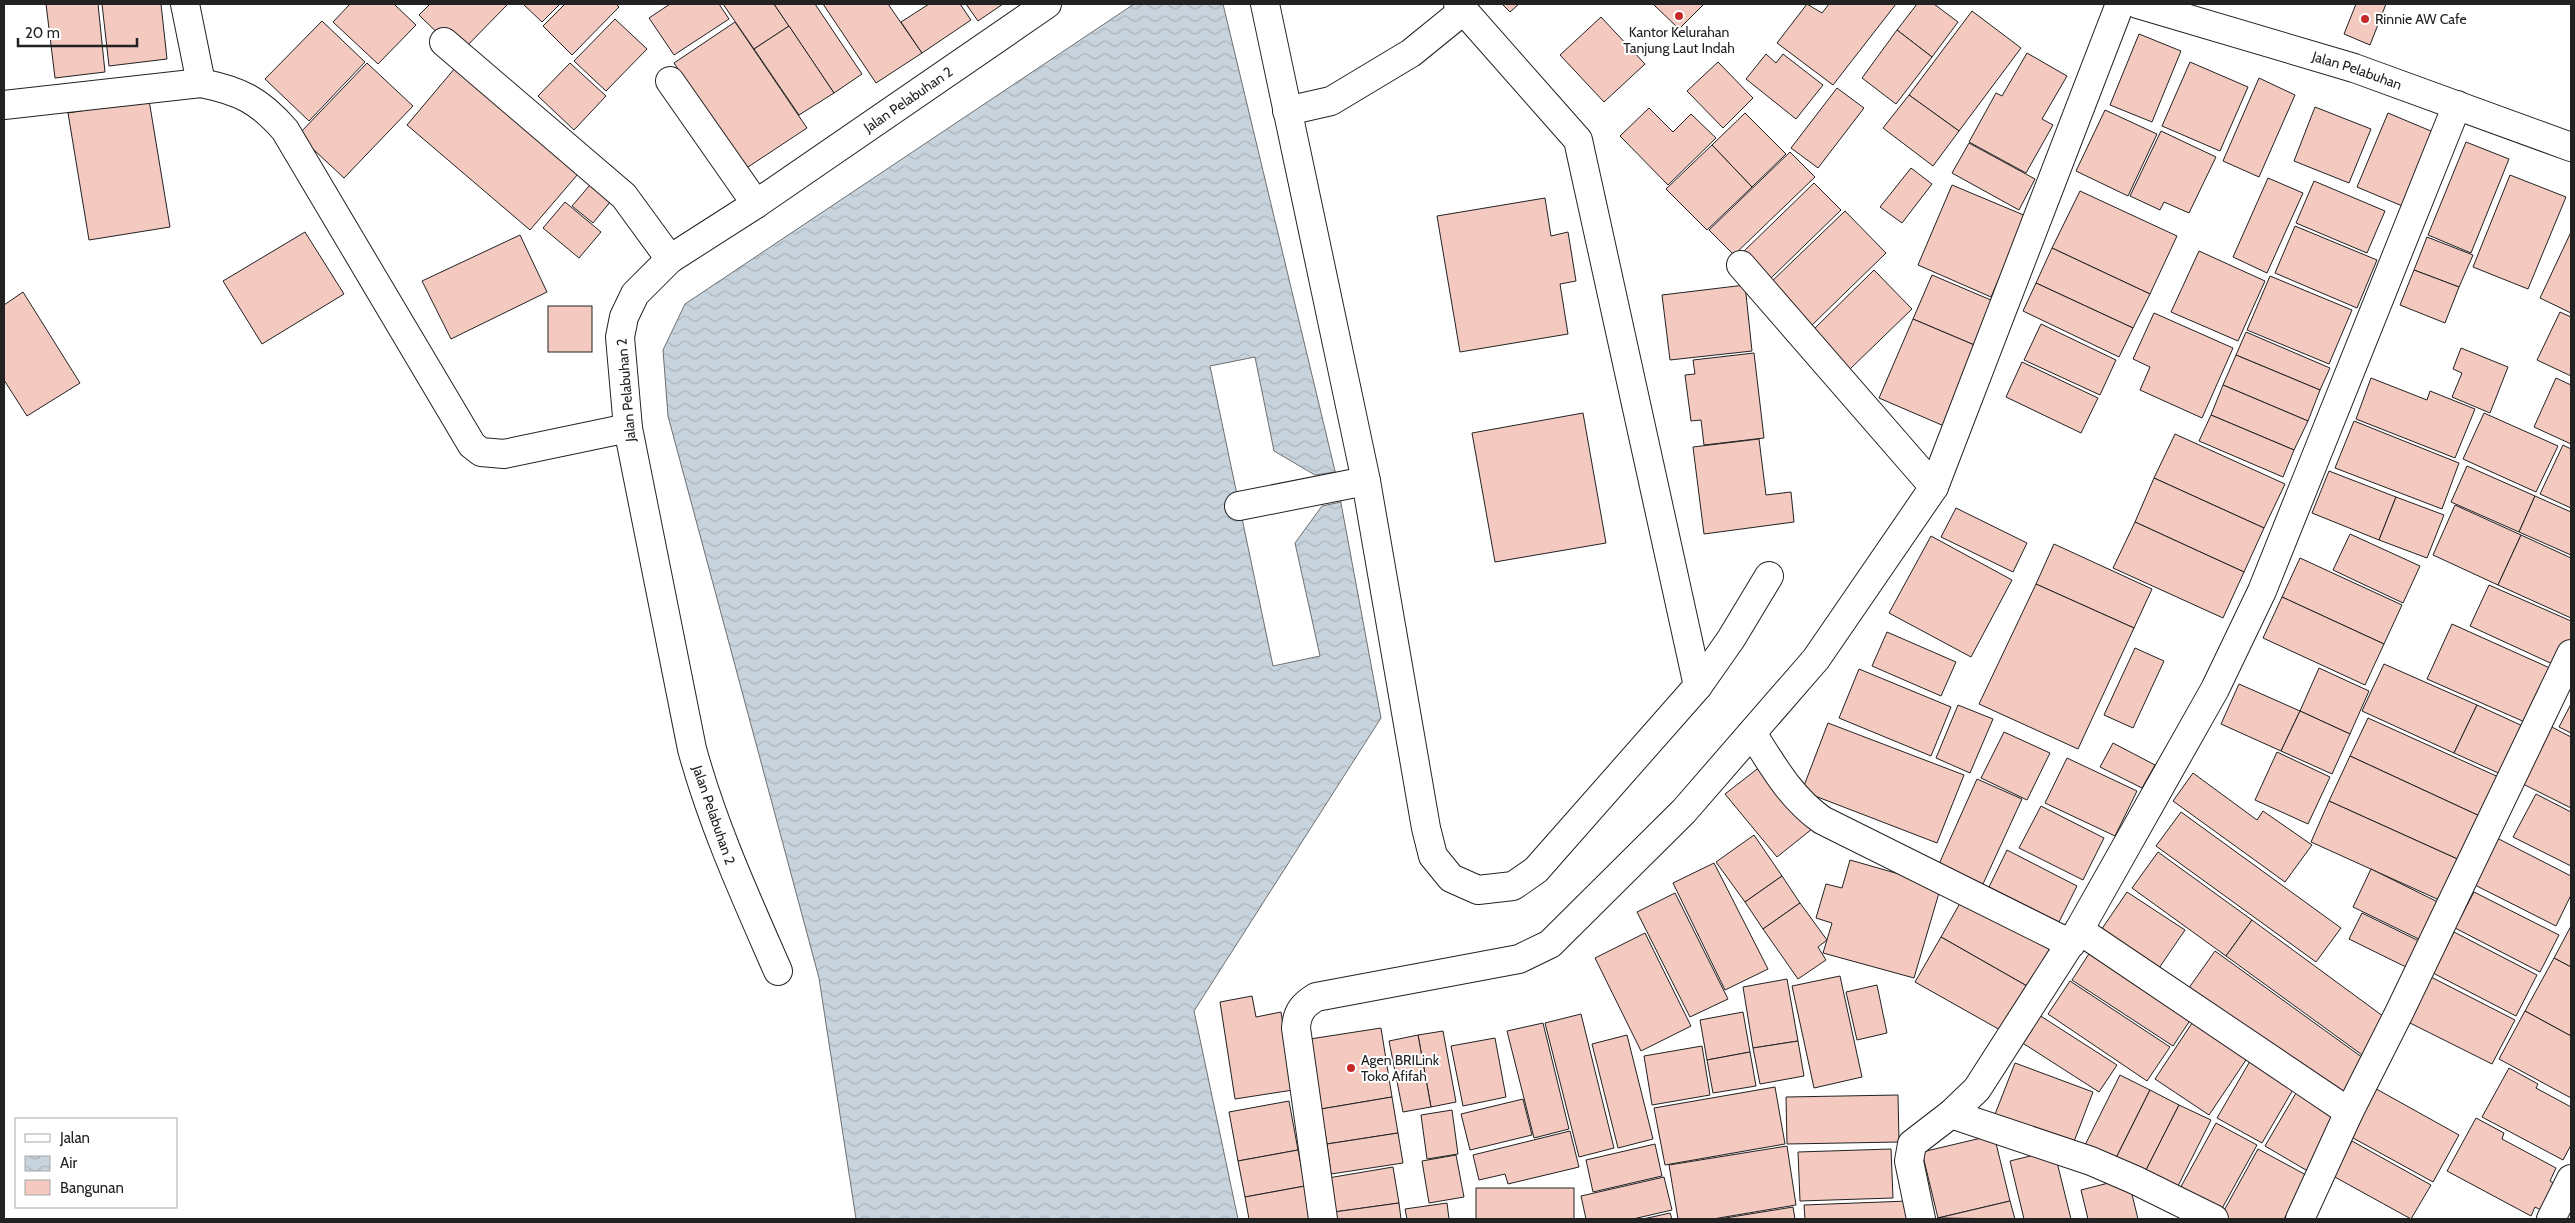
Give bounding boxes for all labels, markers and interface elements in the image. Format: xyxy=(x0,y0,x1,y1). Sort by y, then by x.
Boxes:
marker: Kantor Kelurahan Tanjung Laut Indah xyxy=(1673,10,1685,22)
place label: Rinnie AW Cafe xyxy=(2375,10,2467,28)
marker: Rinnie AW Cafe xyxy=(2359,13,2371,25)
scale bar xyxy=(18,15,136,47)
place label: Kantor Kelurahan Tanjung Laut Indah xyxy=(1623,23,1735,57)
text: 20 m xyxy=(25,24,60,42)
street label: Jalan Pelabuhan xyxy=(2309,47,2405,94)
street label: Jalan Pelabuhan 2 xyxy=(859,63,956,137)
street label: Jalan Pelabuhan 2 xyxy=(613,337,640,444)
street label: Jalan Pelabuhan 2 xyxy=(688,762,739,867)
place label: Agen BRILink Toko Afifah xyxy=(1361,1051,1440,1085)
marker: Agen BRILink Toko Afifah xyxy=(1345,1062,1357,1074)
legend xyxy=(15,1118,178,1208)
text: Jalan xyxy=(59,1129,90,1147)
text: Air xyxy=(60,1154,77,1172)
text: Bangunan xyxy=(60,1179,124,1197)

